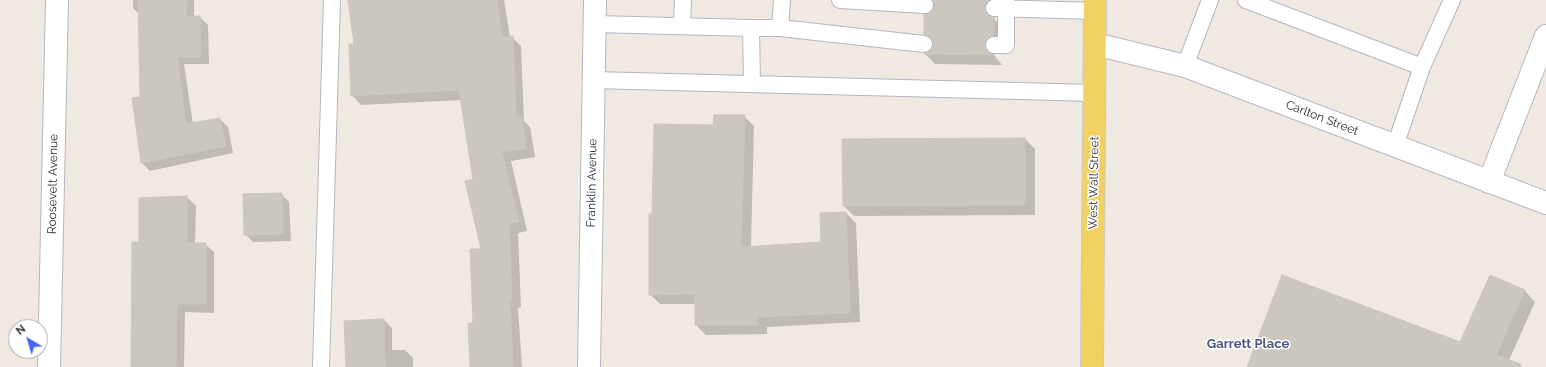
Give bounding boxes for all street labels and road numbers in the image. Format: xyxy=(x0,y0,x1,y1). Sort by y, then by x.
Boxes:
street label: Carlton Street xyxy=(1284,98,1360,138)
street label: Roosevelt Avenue xyxy=(45,134,61,234)
street label: West Wall Street xyxy=(1086,136,1102,230)
street label: Franklin Avenue xyxy=(584,139,600,227)

